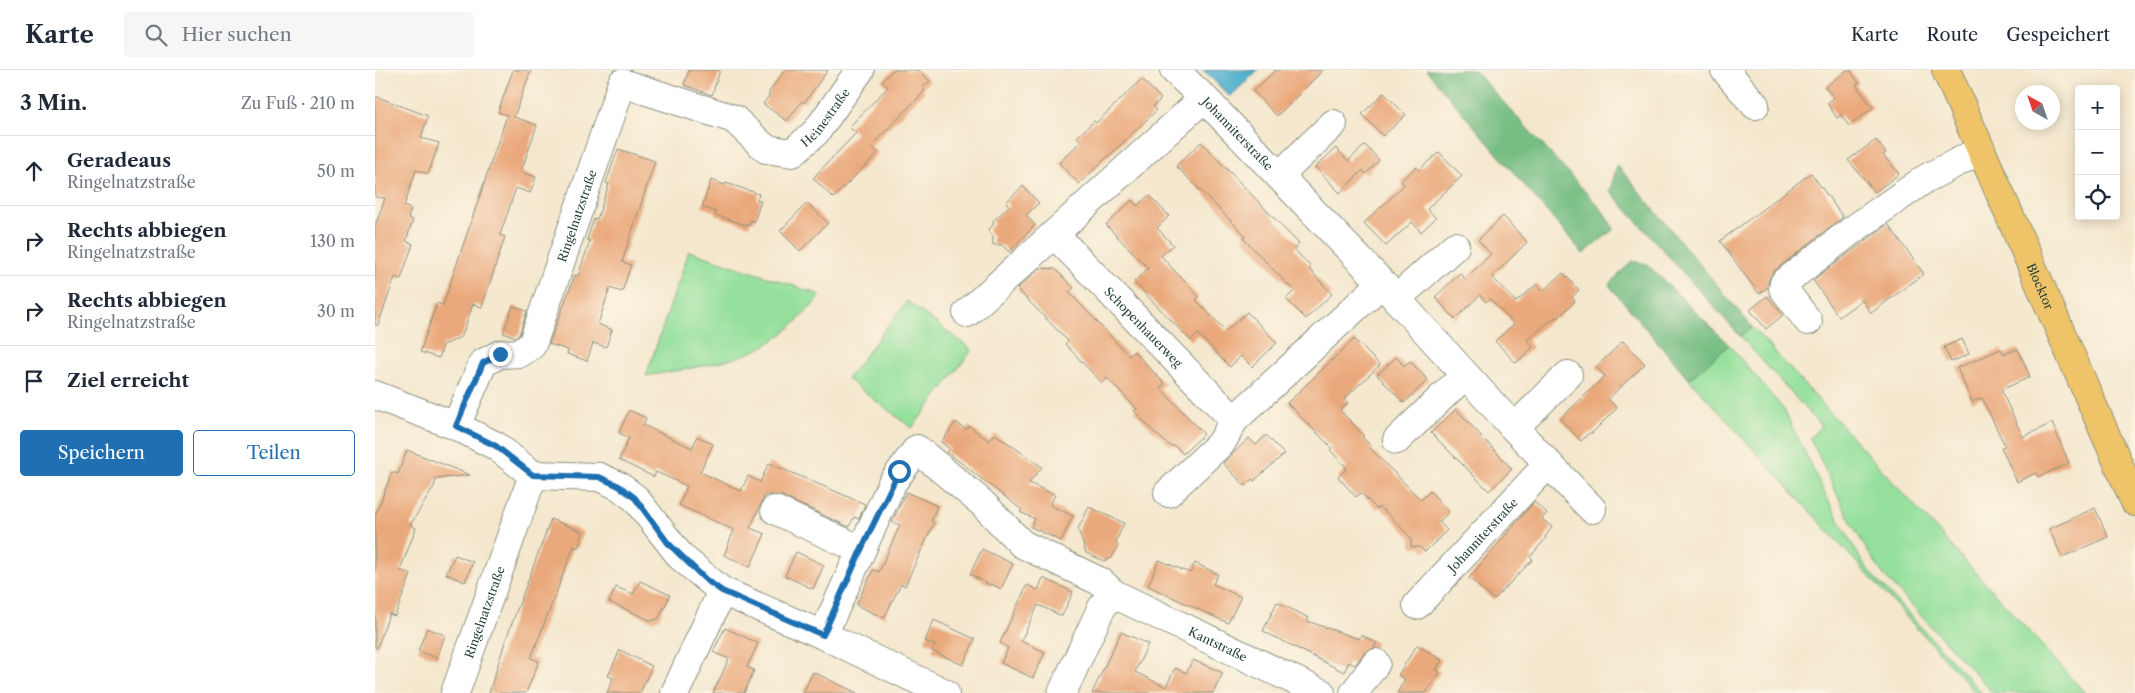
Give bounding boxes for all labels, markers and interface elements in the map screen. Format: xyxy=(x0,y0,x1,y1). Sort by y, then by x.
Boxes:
search box xyxy=(124,12,474,57)
text: Karte xyxy=(25,20,94,49)
icon: search xyxy=(142,21,170,49)
text: Hier suchen xyxy=(182,23,292,46)
text: Karte xyxy=(1851,24,1899,46)
text: Route xyxy=(1927,24,1978,46)
text: Gespeichert xyxy=(2006,24,2110,46)
street label: Heinestraße xyxy=(797,85,853,150)
north arrow xyxy=(2015,85,2060,130)
map controls xyxy=(2075,85,2120,220)
button: + xyxy=(2075,85,2120,130)
text: 3 Min. xyxy=(20,90,87,115)
street label: Johanniterstraße xyxy=(1198,92,1277,173)
text: Zu Fuß · 210 m xyxy=(241,93,355,113)
button: − xyxy=(2075,130,2120,175)
text: Geradeaus xyxy=(67,149,171,172)
icon: ahead xyxy=(20,157,48,185)
text: 50 m xyxy=(317,161,355,181)
street label: Ringelnatzstraße xyxy=(554,167,599,264)
text: Ringelnatzstraße xyxy=(67,172,196,192)
button: locate xyxy=(2075,175,2120,220)
text: Rechts abbiegen xyxy=(67,219,227,242)
icon: right xyxy=(20,227,48,255)
text: 130 m xyxy=(310,231,355,251)
text: Ringelnatzstraße xyxy=(67,242,196,262)
street label: Blocktor xyxy=(2024,261,2057,312)
street label: Schopenhauerweg xyxy=(1102,283,1186,370)
text: Rechts abbiegen xyxy=(67,289,227,312)
icon: right xyxy=(20,297,48,325)
text: 30 m xyxy=(317,301,355,321)
text: Ringelnatzstraße xyxy=(67,312,196,332)
route end xyxy=(489,343,512,366)
icon: arrive xyxy=(20,367,48,395)
text: Ziel erreicht xyxy=(67,369,189,392)
button: Speichern xyxy=(20,430,183,476)
button: Teilen xyxy=(193,430,355,476)
route start xyxy=(888,460,911,483)
street label: Johanniterstraße xyxy=(1443,494,1521,576)
street label: Ringelnatzstraße xyxy=(461,564,507,660)
street label: Kantstraße xyxy=(1186,623,1250,664)

